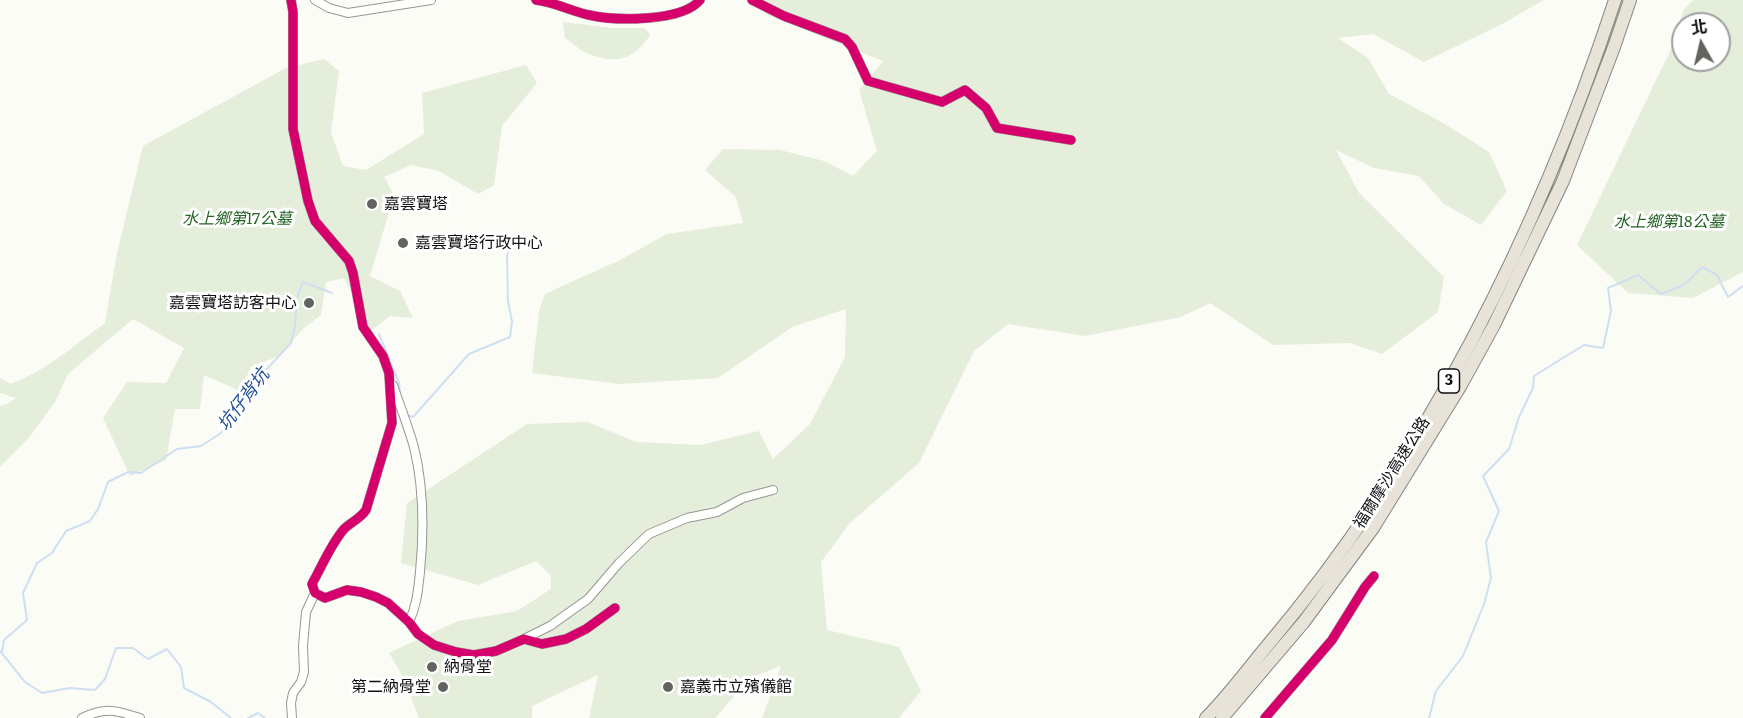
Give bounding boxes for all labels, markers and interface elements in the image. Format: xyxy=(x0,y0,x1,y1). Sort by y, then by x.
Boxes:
north arrow xyxy=(1671,12,1731,72)
text: 北 xyxy=(1689,13,1708,39)
place label: 嘉雲寶塔 xyxy=(384,194,448,214)
marker: 嘉雲寶塔 xyxy=(365,197,379,211)
park label: 水上鄉第17公墓 xyxy=(182,209,292,229)
park label: 水上鄉第18公墓 xyxy=(1614,212,1724,232)
place label: 嘉雲寶塔行政中心 xyxy=(415,233,543,253)
marker: 嘉雲寶塔行政中心 xyxy=(396,236,410,250)
place label: 嘉雲寶塔訪客中心 xyxy=(169,293,297,313)
marker: 嘉雲寶塔訪客中心 xyxy=(302,296,316,310)
water label: 坑仔背坑 xyxy=(214,365,274,435)
road number: 3 xyxy=(1438,369,1460,393)
street label: 福爾摩沙高速公路 xyxy=(1350,414,1434,532)
place label: 納骨堂 xyxy=(444,657,492,677)
marker: 納骨堂 xyxy=(425,660,439,674)
place label: 第二納骨堂 xyxy=(351,677,431,697)
place label: 嘉義市立殯儀館 xyxy=(680,677,792,697)
marker: 第二納骨堂 xyxy=(436,680,450,694)
marker: 嘉義市立殯儀館 xyxy=(661,680,675,694)

